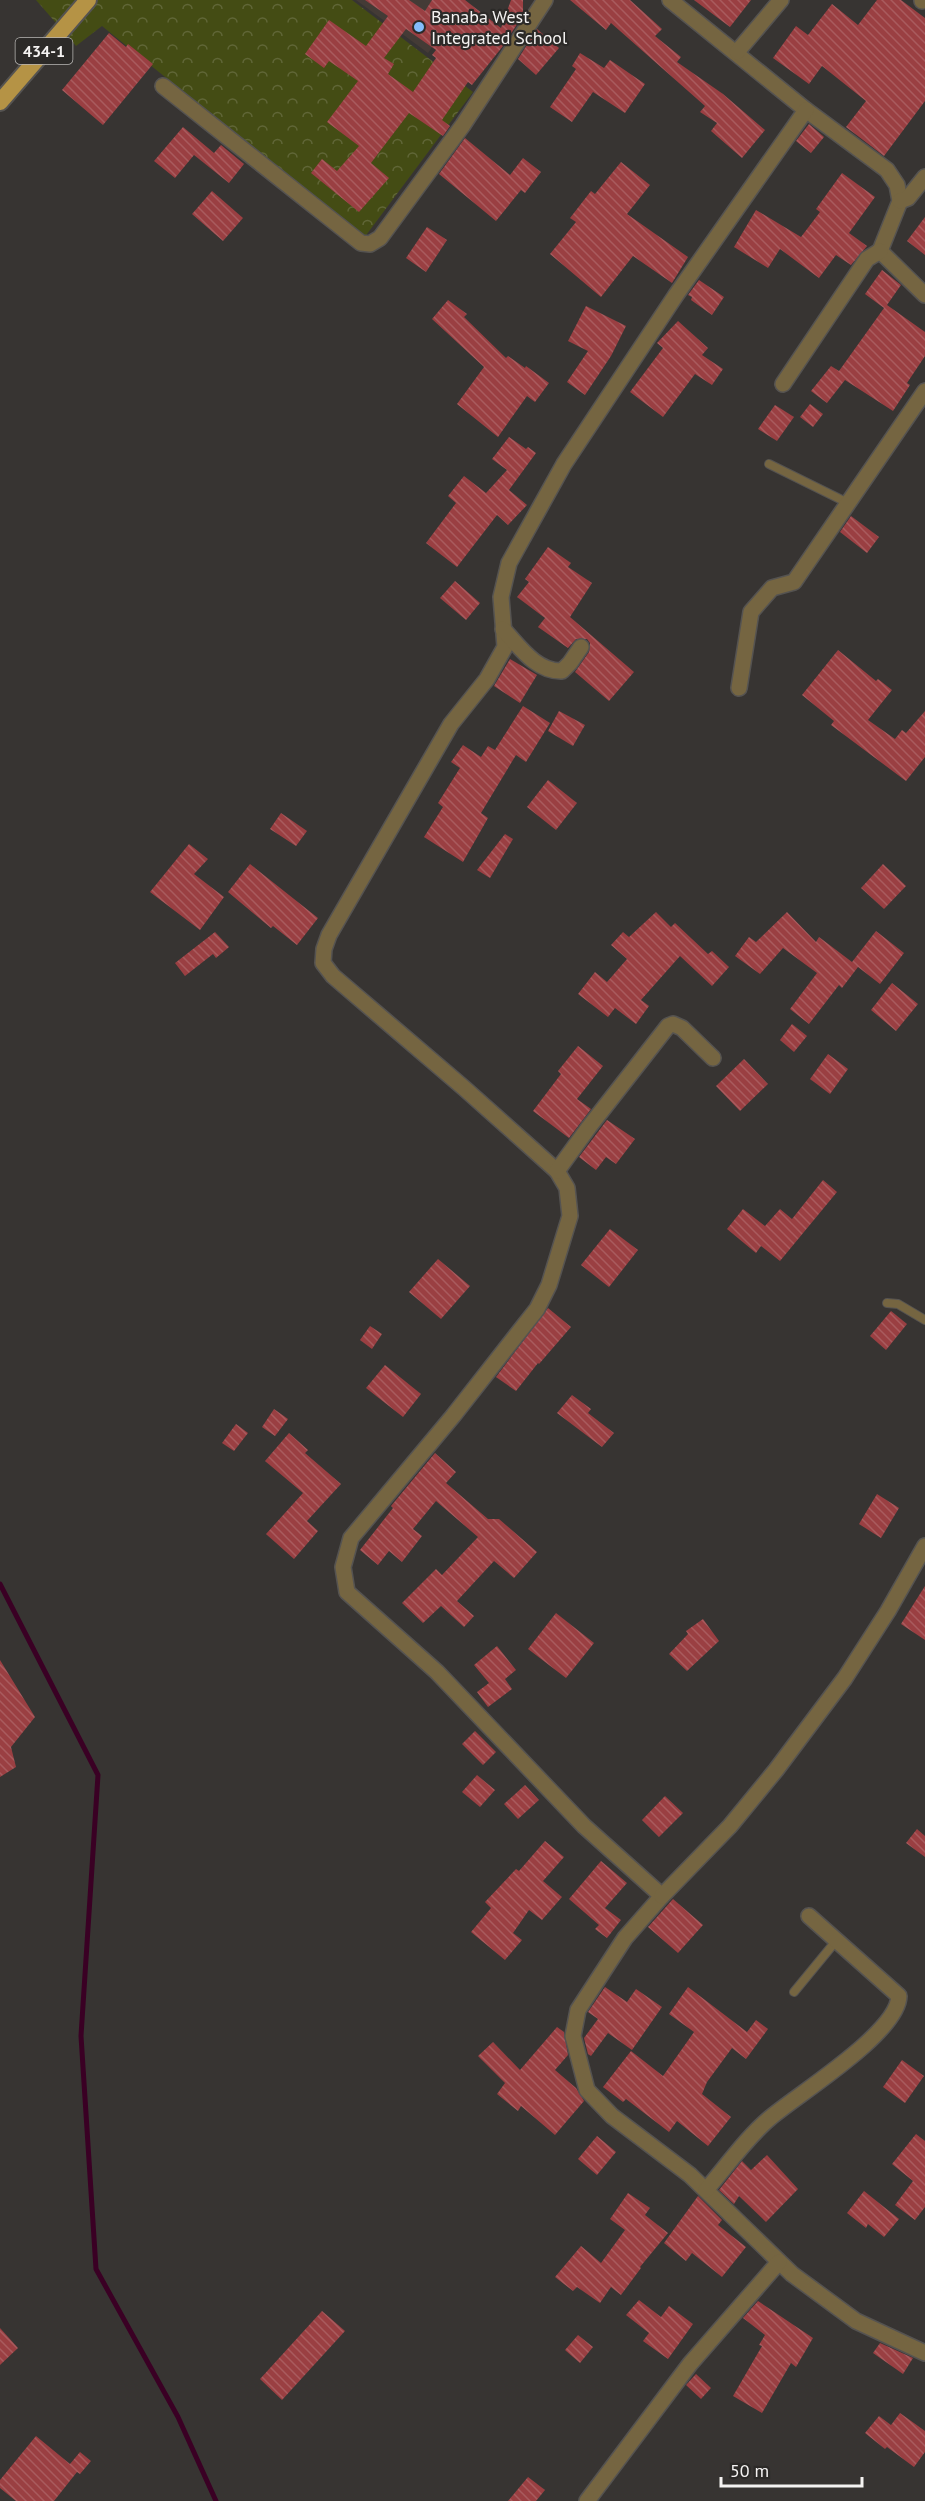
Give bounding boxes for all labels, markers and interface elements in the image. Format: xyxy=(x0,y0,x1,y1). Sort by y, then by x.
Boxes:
place label: Banaba West Integrated School xyxy=(431,5,568,49)
marker: Banaba West Integrated School xyxy=(412,20,426,34)
road number: 434-1 xyxy=(15,38,72,64)
scale bar xyxy=(721,2450,862,2488)
text: 50 m xyxy=(730,2459,769,2482)

